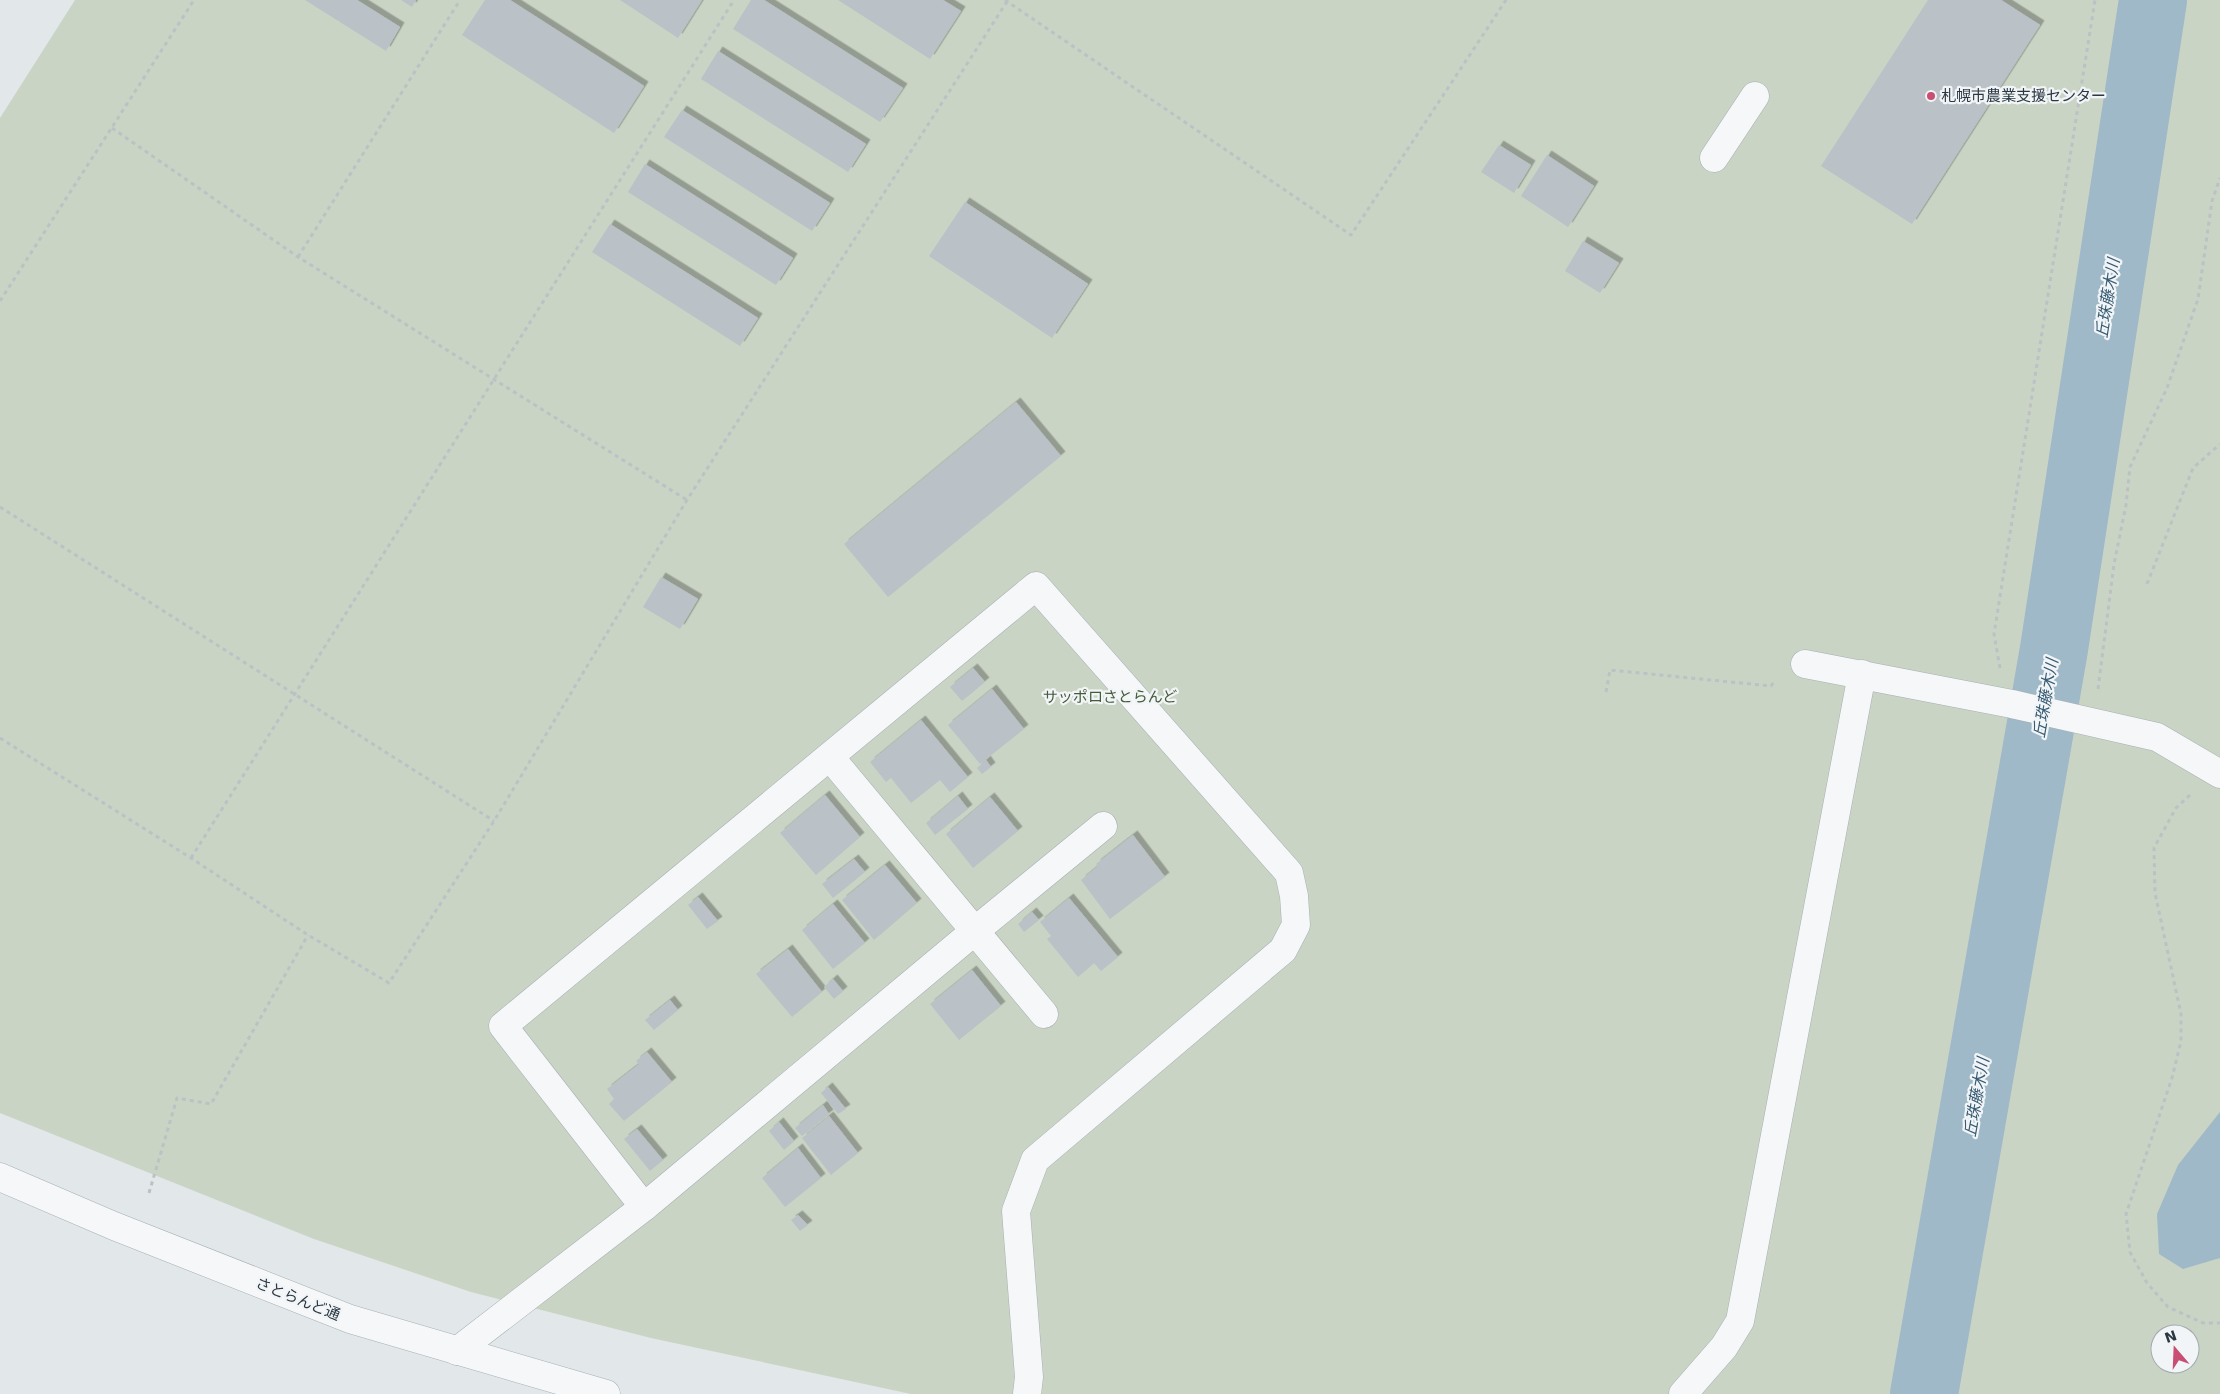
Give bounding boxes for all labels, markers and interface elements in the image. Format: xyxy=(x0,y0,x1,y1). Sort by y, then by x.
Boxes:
place label: 札幌市農業支援センター xyxy=(1941,87,2106,105)
marker: 札幌市農業支援センター xyxy=(1925,90,1937,102)
water label: 丘珠藤木川 xyxy=(2092,255,2123,339)
water label: 丘珠藤木川 xyxy=(2029,655,2062,739)
park label: サッポロさとらんど xyxy=(1043,688,1177,706)
water label: 丘珠藤木川 xyxy=(1960,1054,1993,1138)
street label: さとらんど通 xyxy=(253,1274,343,1324)
north arrow xyxy=(2150,1324,2200,1374)
text: N xyxy=(2163,1327,2179,1346)

